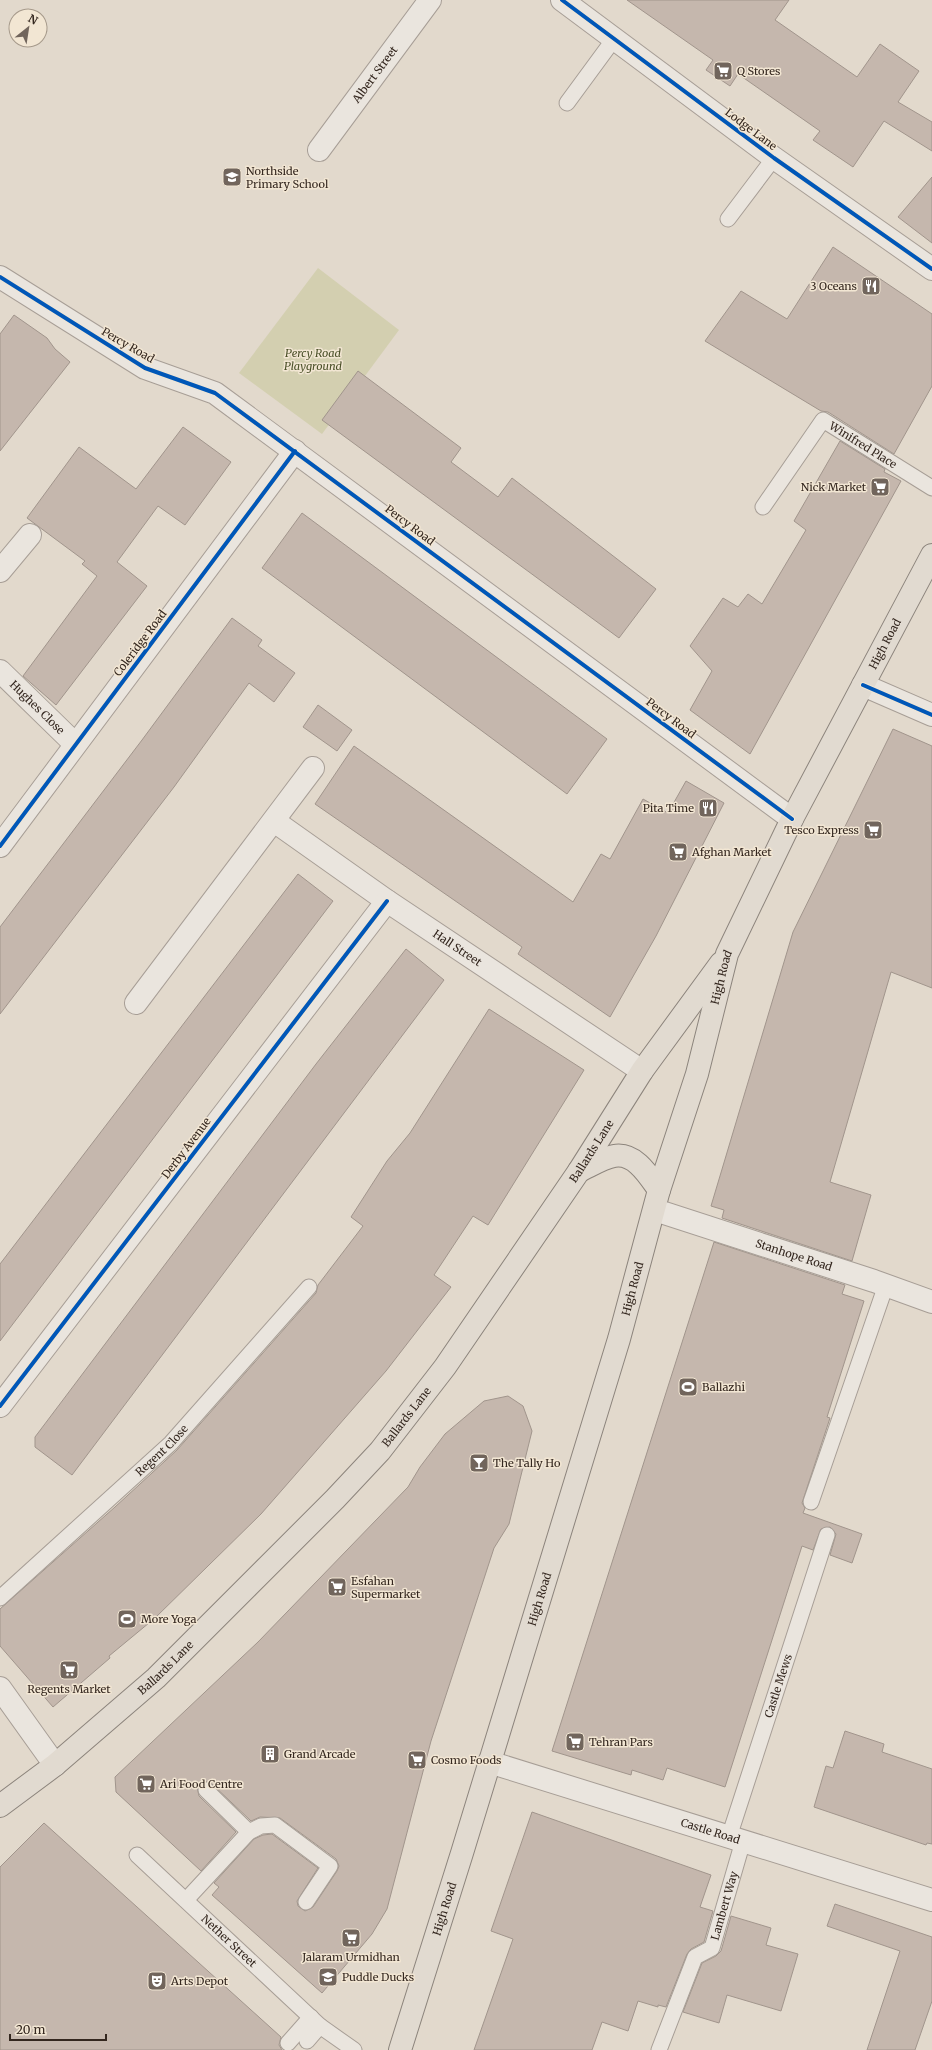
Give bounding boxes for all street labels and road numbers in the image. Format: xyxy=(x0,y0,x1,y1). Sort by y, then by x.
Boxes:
street label: Albert Street xyxy=(349,43,401,106)
street label: Lodge Lane xyxy=(722,105,780,153)
street label: Percy Road xyxy=(99,324,157,366)
street label: Winifred Place xyxy=(826,418,900,471)
street label: Percy Road xyxy=(382,502,438,548)
street label: Coleridge Road xyxy=(111,607,170,679)
street label: High Road xyxy=(866,616,904,672)
street label: Hughes Close xyxy=(7,677,68,737)
street label: Percy Road xyxy=(643,695,699,741)
street label: Hall Street xyxy=(430,927,485,970)
street label: High Road xyxy=(708,947,735,1006)
street label: Derby Avenue xyxy=(158,1114,214,1181)
street label: Ballards Lane xyxy=(566,1117,617,1185)
street label: Stanhope Road xyxy=(754,1236,834,1274)
street label: High Road xyxy=(619,1260,647,1317)
street label: Ballards Lane xyxy=(379,1384,434,1450)
street label: Regent Close xyxy=(132,1422,191,1479)
street label: High Road xyxy=(525,1570,554,1628)
street label: Ballards Lane xyxy=(135,1638,196,1698)
street label: Castle Mews xyxy=(761,1652,795,1719)
street label: Castle Road xyxy=(679,1815,742,1847)
street label: Lambert Way xyxy=(708,1869,741,1942)
street label: High Road xyxy=(429,1880,460,1937)
street label: Nether Street xyxy=(199,1912,260,1971)

